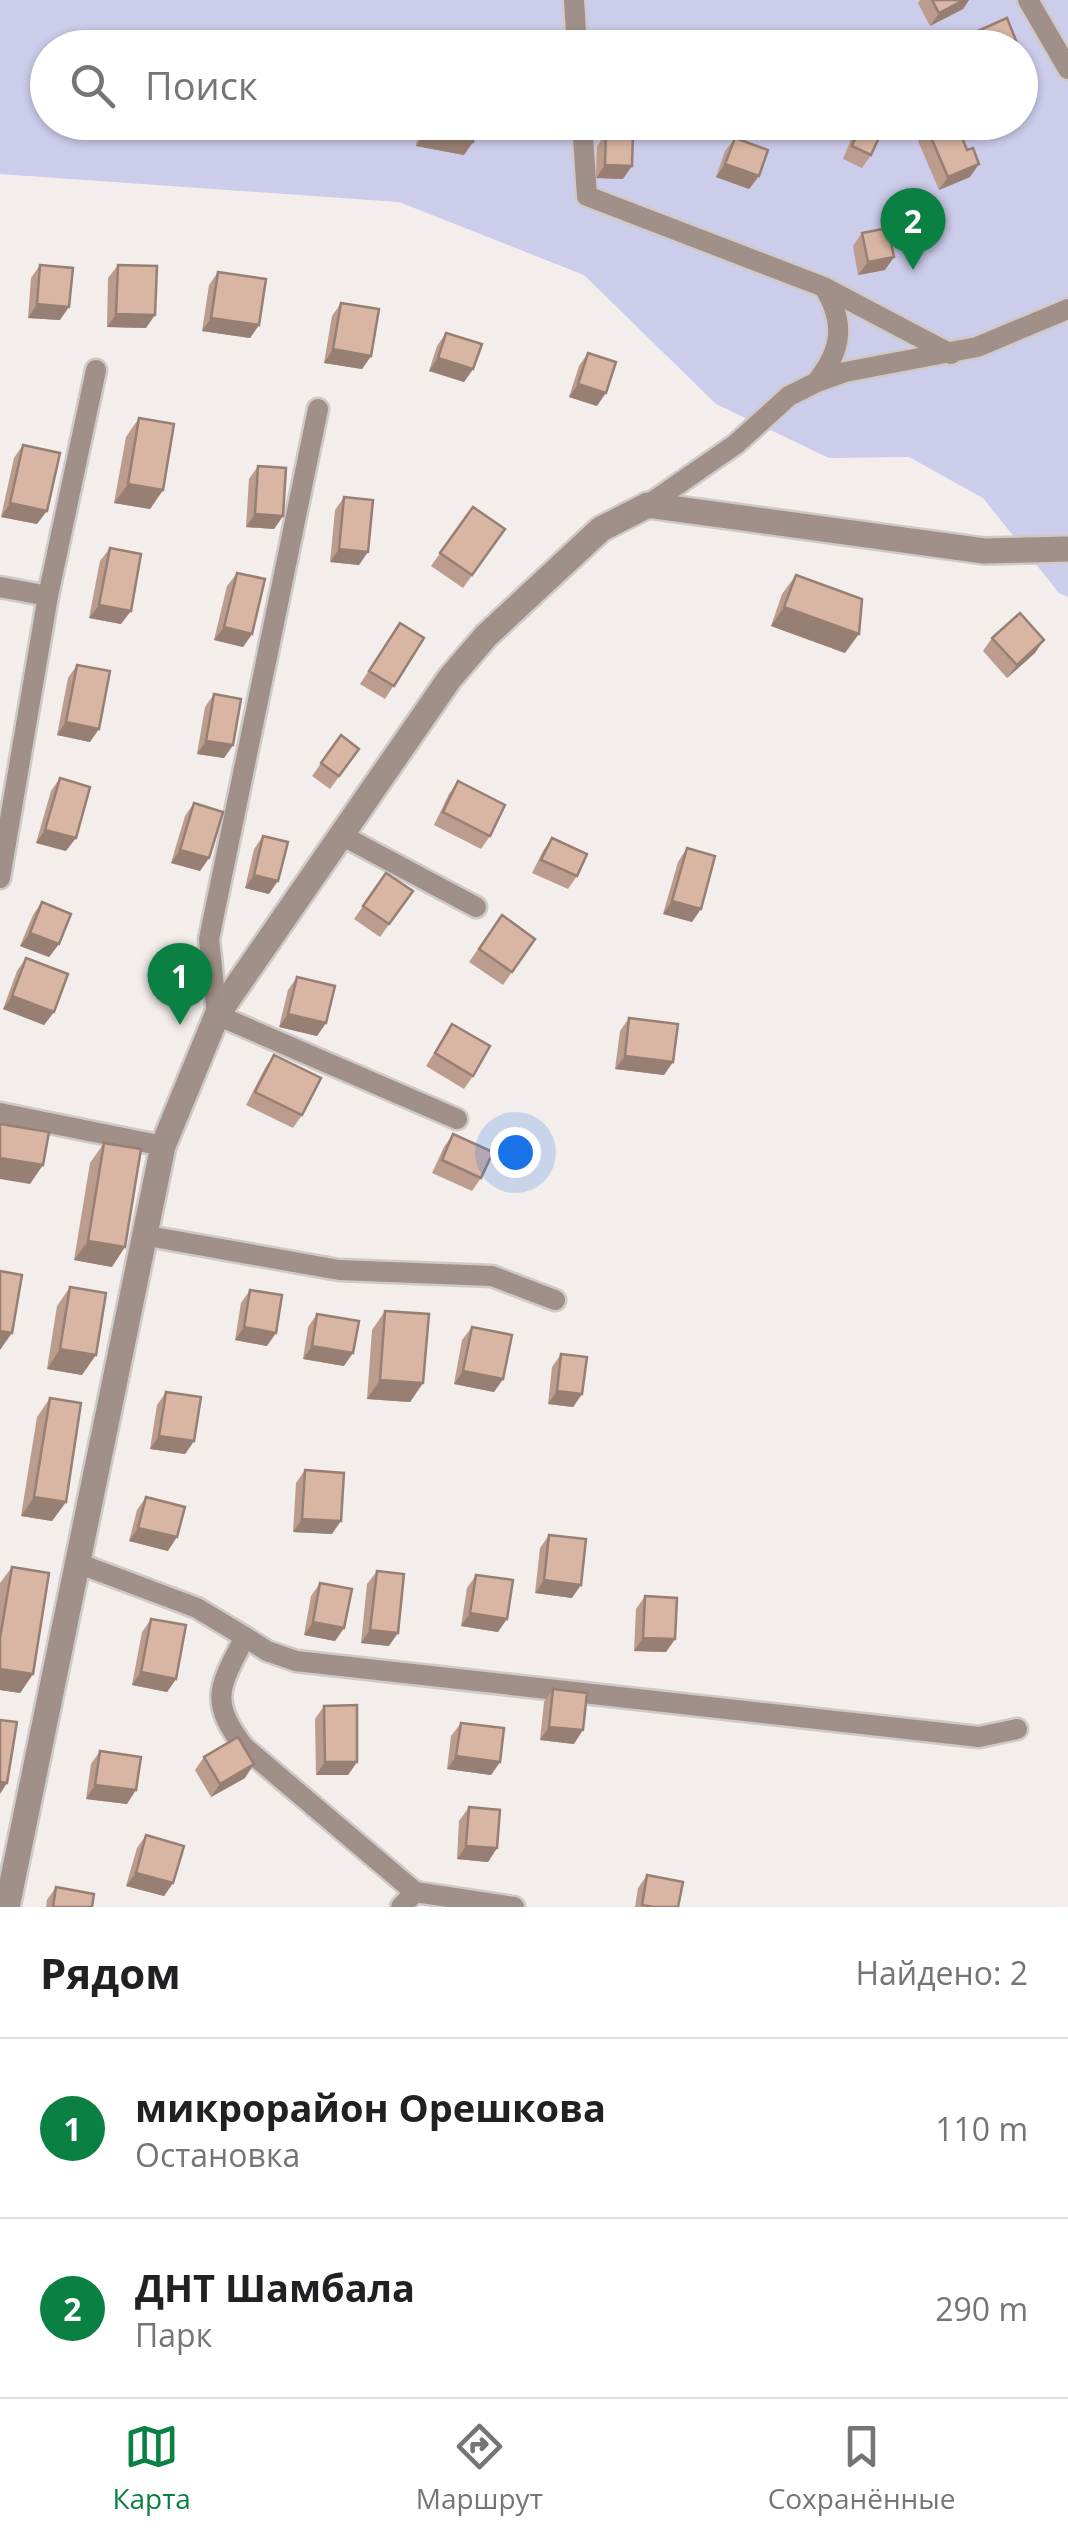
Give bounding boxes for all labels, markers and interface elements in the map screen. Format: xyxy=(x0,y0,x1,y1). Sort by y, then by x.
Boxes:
search box xyxy=(30,30,1038,140)
icon: search xyxy=(65,58,120,113)
text: Поиск xyxy=(145,59,258,111)
pin: 2 xyxy=(880,188,946,270)
pin: 1 xyxy=(148,942,212,1025)
your location xyxy=(490,1127,541,1178)
text: Рядом xyxy=(40,1944,181,2001)
text: Найдено: 2 xyxy=(855,1951,1028,1994)
text: микрорайон Орешкова xyxy=(135,2081,606,2133)
text: 1 xyxy=(63,2107,82,2150)
text: 110 m xyxy=(935,2107,1028,2150)
text: Остановка xyxy=(135,2133,300,2176)
text: ДНТ Шамбала xyxy=(135,2261,415,2313)
text: 2 xyxy=(63,2287,82,2330)
text: 290 m xyxy=(935,2287,1028,2330)
text: Парк xyxy=(135,2313,212,2356)
tab: Карта xyxy=(112,2419,191,2517)
tab: Маршрут xyxy=(416,2419,543,2517)
tab: Сохранённые xyxy=(768,2419,956,2517)

